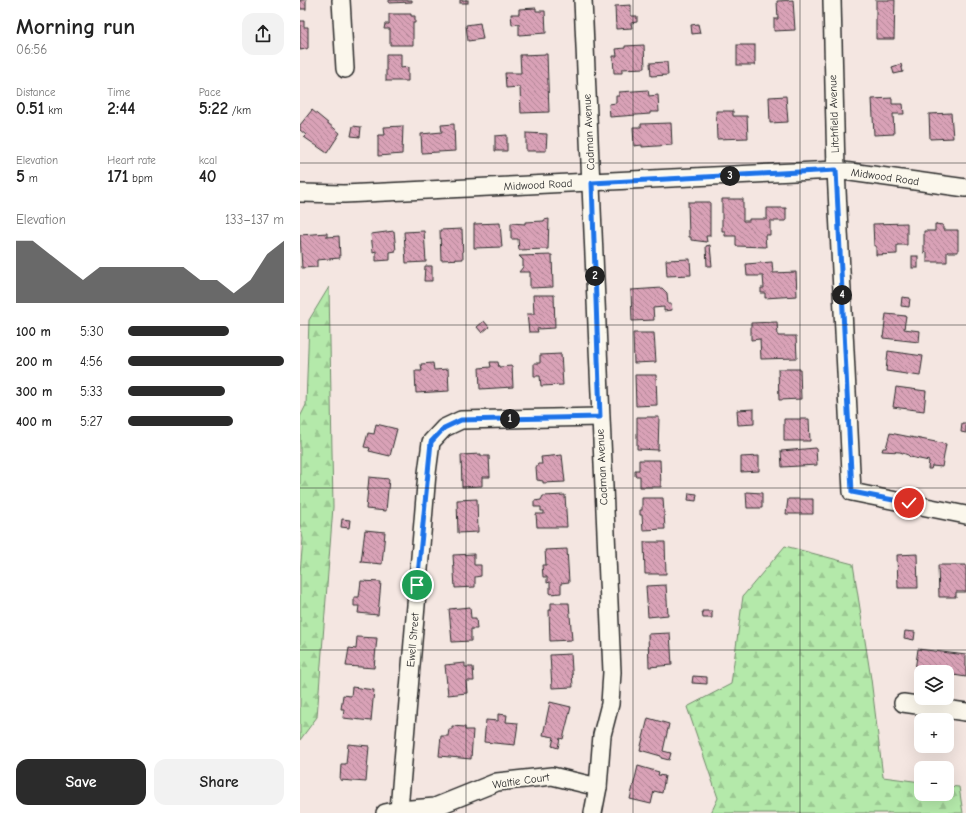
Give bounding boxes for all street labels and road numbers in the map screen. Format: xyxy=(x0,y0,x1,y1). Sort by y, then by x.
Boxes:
street label: Litchfield Avenue xyxy=(826,74,842,153)
street label: Cadman Avenue xyxy=(580,93,597,170)
street label: Midwood Road xyxy=(850,166,920,188)
street label: Midwood Road xyxy=(503,177,573,193)
street label: Cadman Avenue xyxy=(593,428,610,505)
street label: Ewell Street xyxy=(404,611,422,668)
street label: Waltie Court xyxy=(492,770,551,791)

